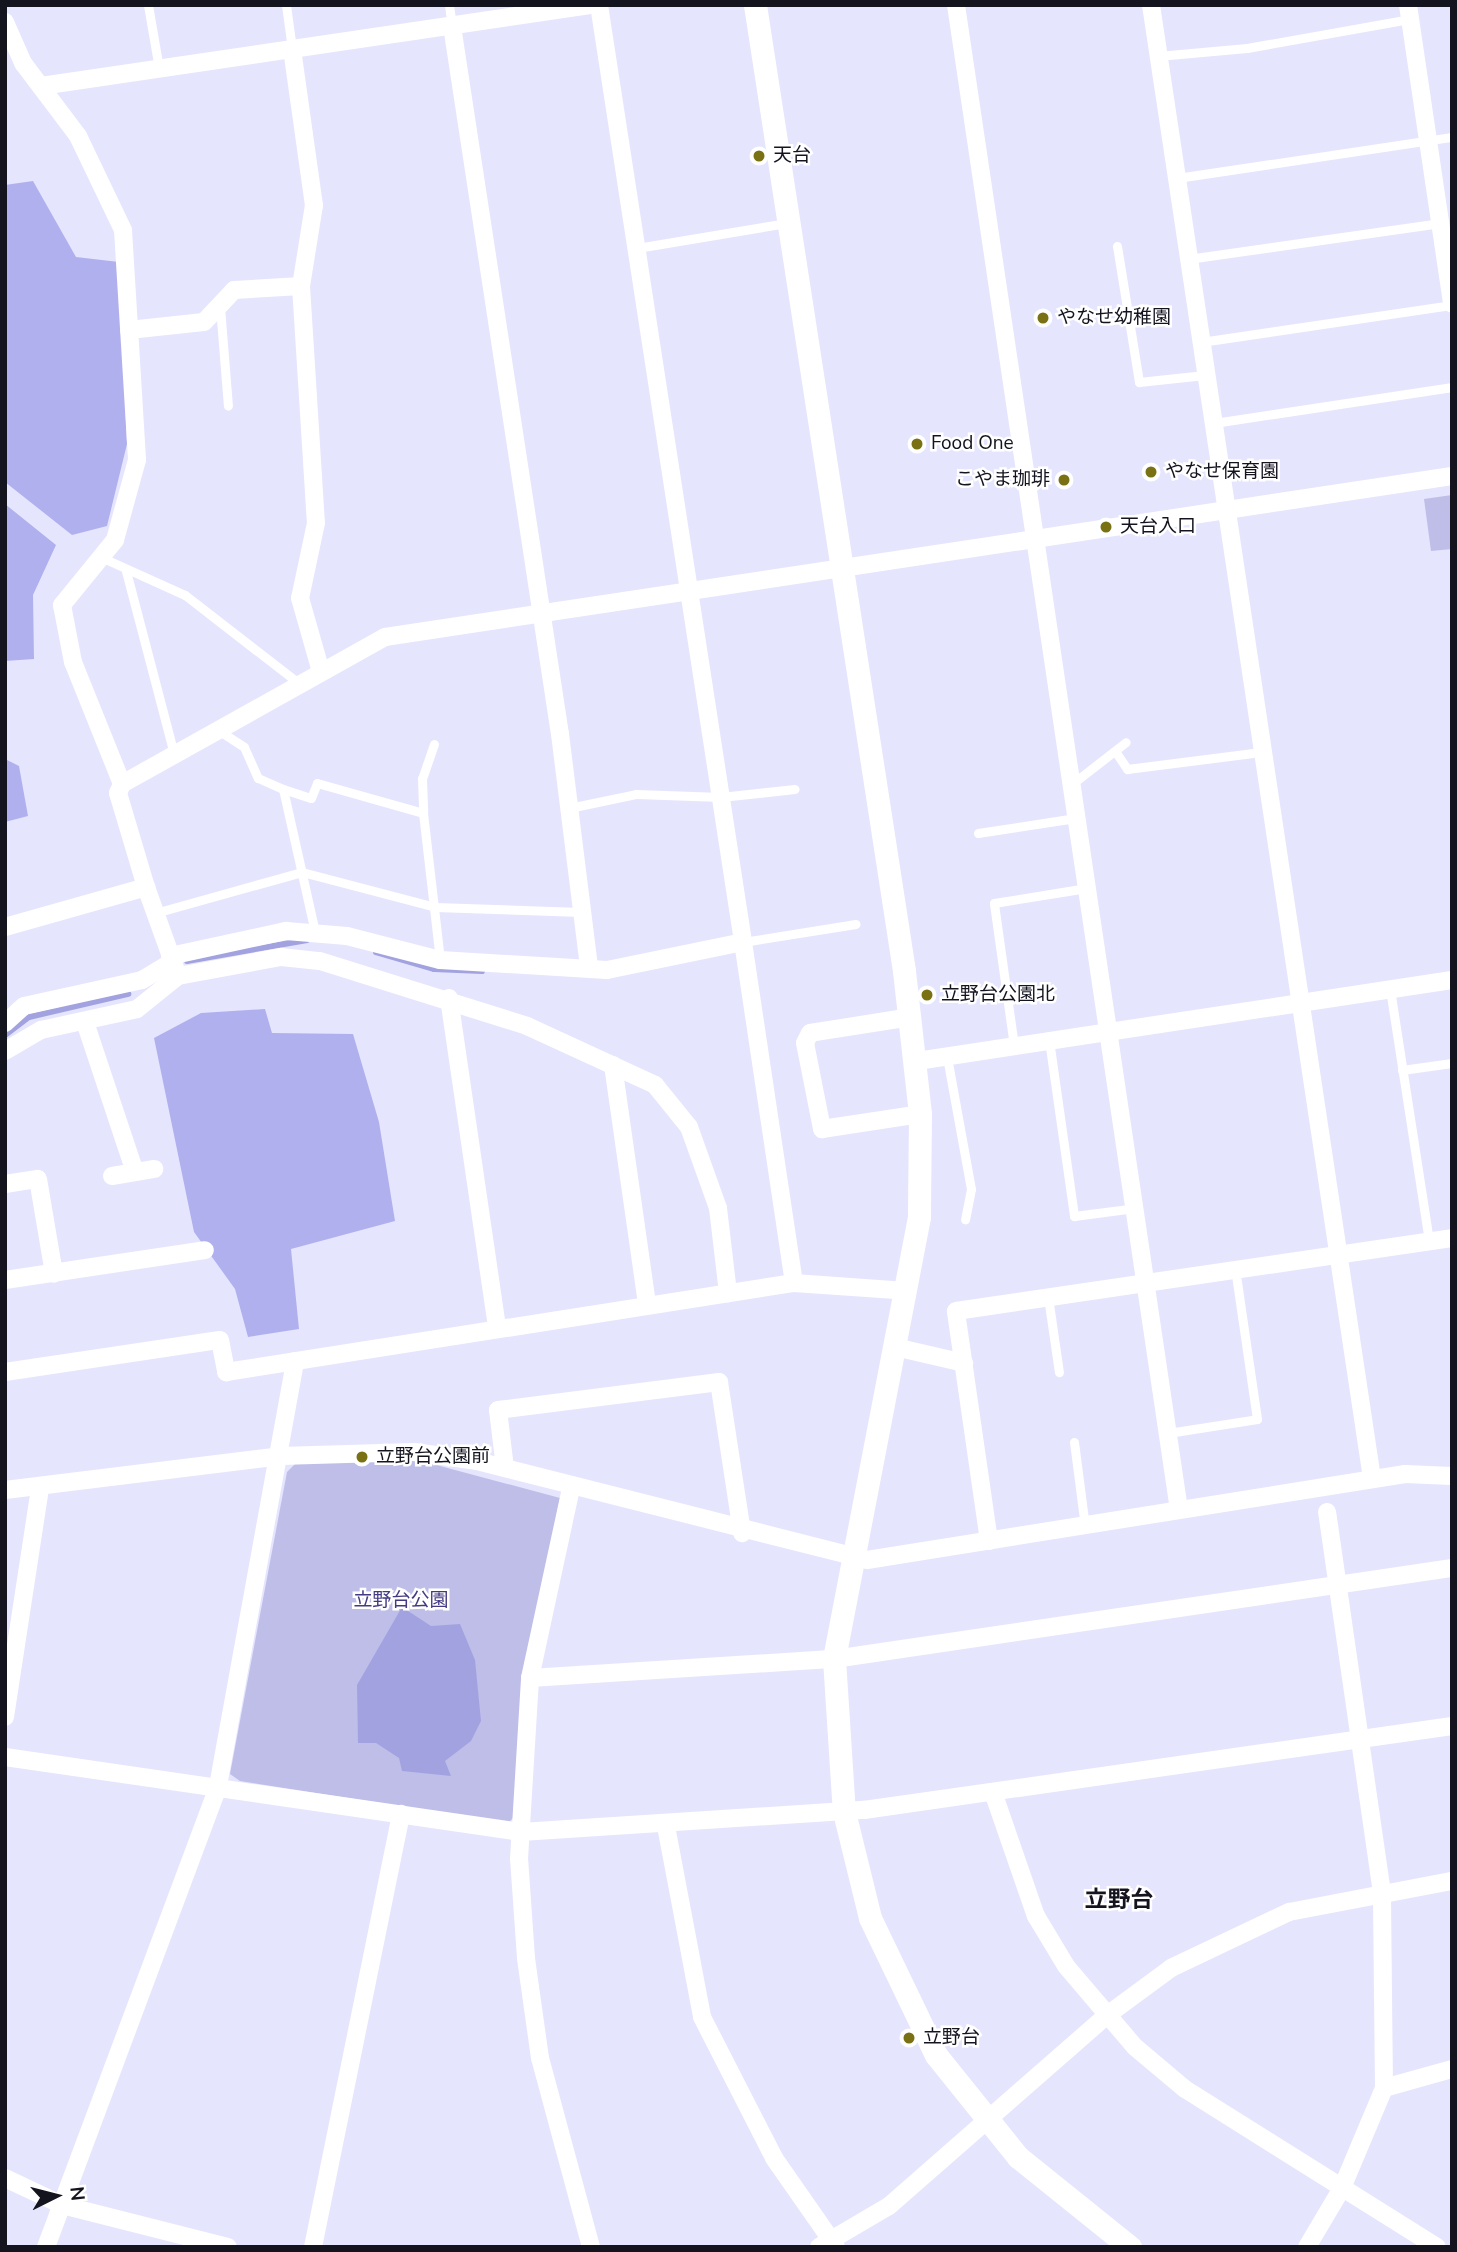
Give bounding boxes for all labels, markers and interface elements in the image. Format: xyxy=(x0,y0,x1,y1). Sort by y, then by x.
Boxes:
place label: 天台 xyxy=(773,145,811,167)
marker: 天台 xyxy=(751,148,767,164)
place label: やなせ幼稚園 xyxy=(1057,307,1171,329)
marker: やなせ幼稚園 xyxy=(1035,310,1051,326)
place label: Food One xyxy=(931,433,1014,455)
marker: Food One xyxy=(909,436,925,452)
place label: やなせ保育園 xyxy=(1165,461,1279,483)
marker: やなせ保育園 xyxy=(1143,464,1159,480)
place label: こやま珈琲 xyxy=(955,469,1050,491)
marker: こやま珈琲 xyxy=(1056,472,1072,488)
place label: 天台入口 xyxy=(1120,516,1196,538)
marker: 天台入口 xyxy=(1098,519,1114,535)
place label: 立野台公園北 xyxy=(941,984,1055,1006)
marker: 立野台公園北 xyxy=(919,987,935,1003)
place label: 立野台公園前 xyxy=(376,1446,490,1468)
marker: 立野台公園前 xyxy=(354,1449,370,1465)
park label: 立野台公園 xyxy=(354,1590,448,1612)
district label: 立野台 xyxy=(1085,1886,1153,1914)
place label: 立野台 xyxy=(923,2027,980,2049)
marker: 立野台 xyxy=(901,2030,917,2046)
north arrow xyxy=(21,2161,91,2231)
text: N xyxy=(63,2185,91,2202)

